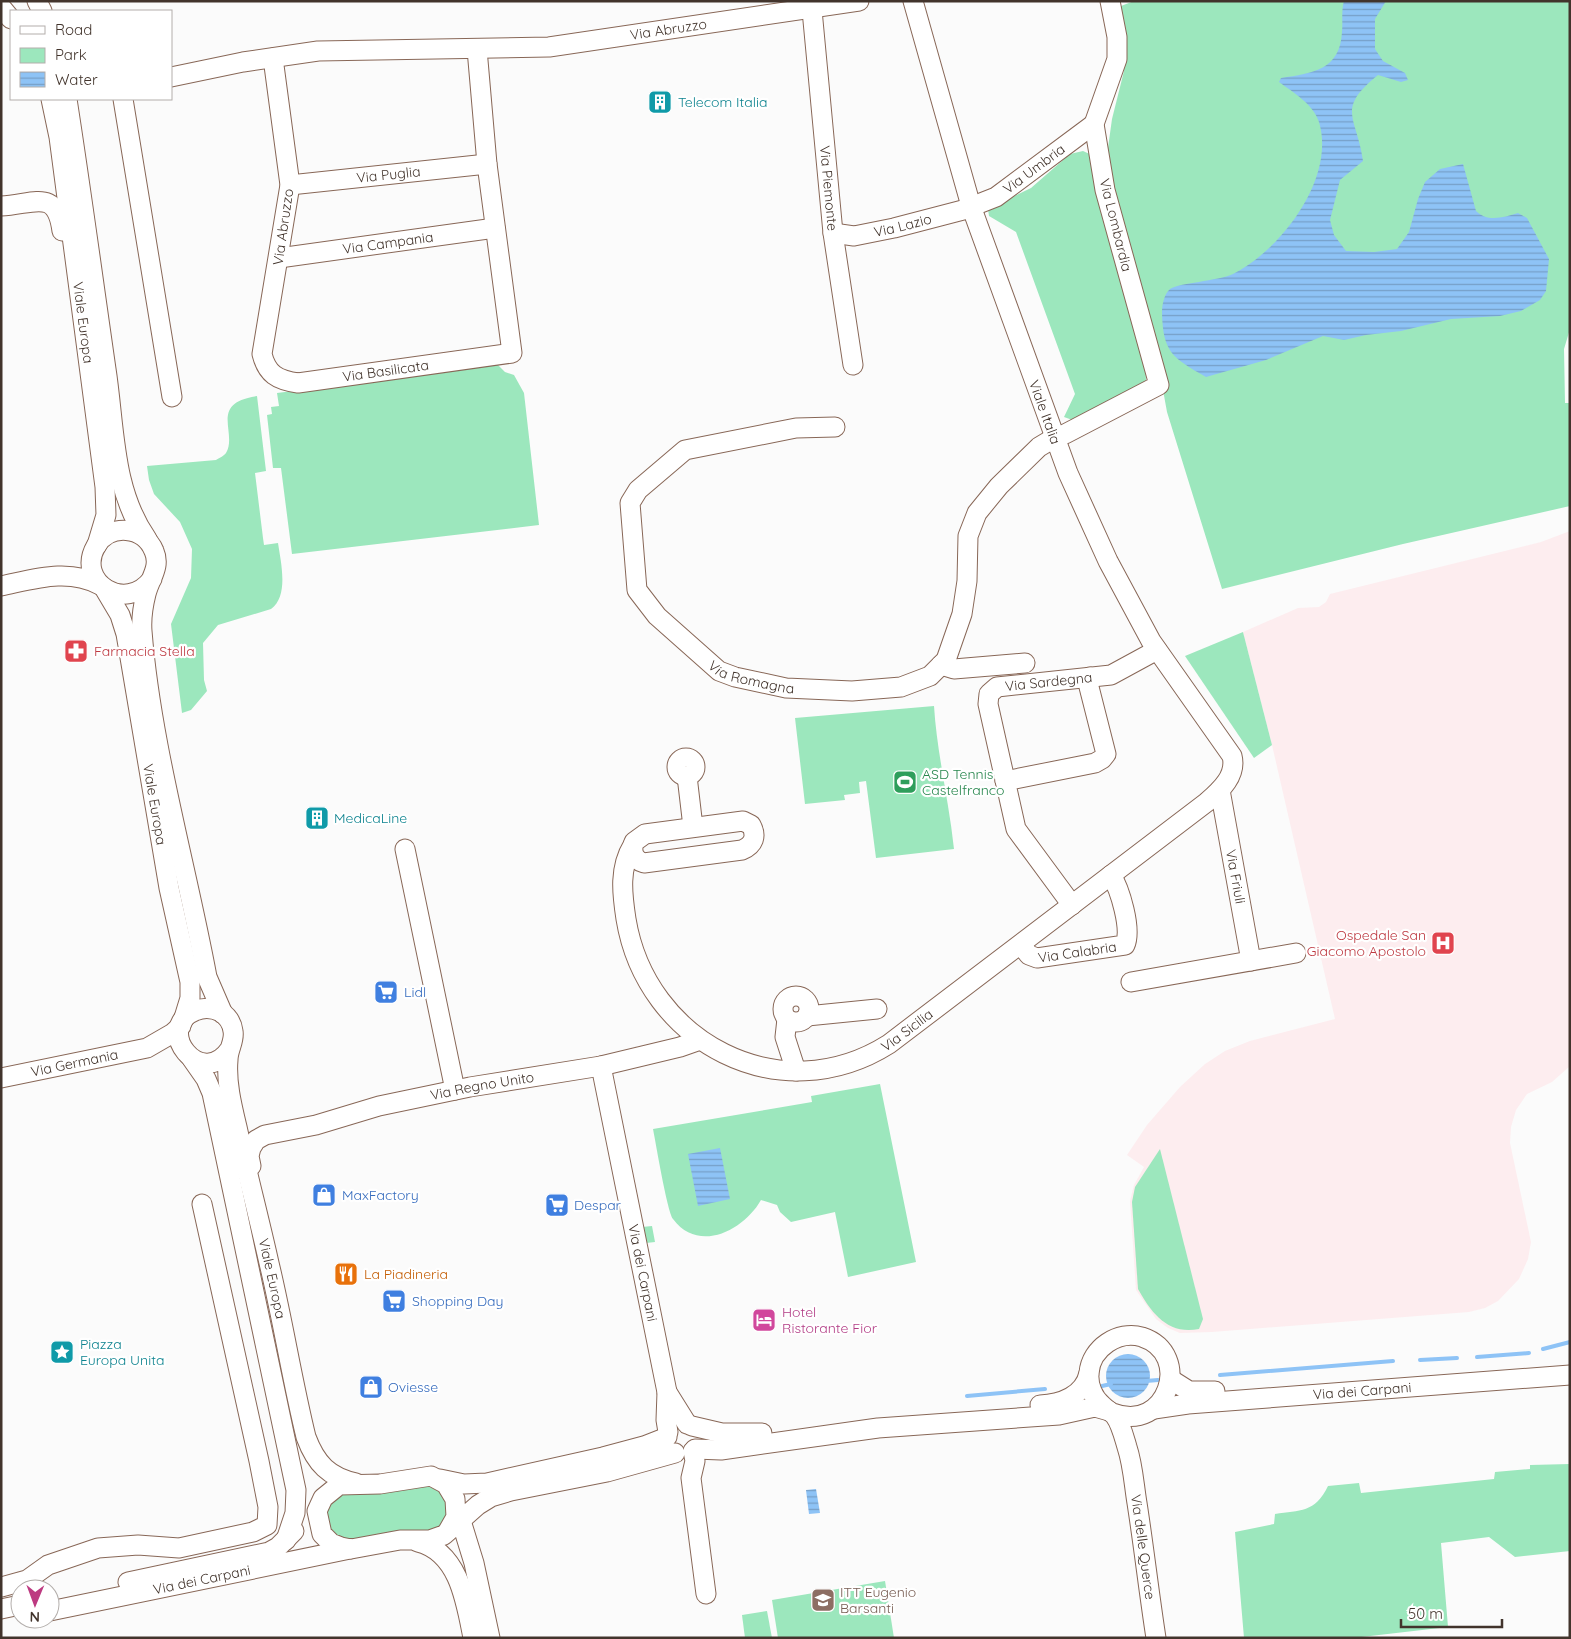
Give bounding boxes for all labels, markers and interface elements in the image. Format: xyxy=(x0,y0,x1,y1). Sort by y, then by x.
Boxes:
legend xyxy=(10,10,172,100)
street label: Via Abruzzo xyxy=(629,15,708,44)
text: Road xyxy=(55,20,92,39)
text: Park xyxy=(55,45,87,64)
text: Water xyxy=(55,70,98,89)
building icon: Telecom Italia xyxy=(647,89,673,115)
place label: Telecom Italia xyxy=(678,93,767,111)
street label: Via Umbria xyxy=(999,140,1068,198)
street label: Via Piemonte xyxy=(816,145,842,232)
street label: Via Puglia xyxy=(356,162,421,187)
street label: Via Lombardia xyxy=(1096,177,1136,273)
street label: Via Abruzzo xyxy=(269,187,297,267)
street label: Via Lazio xyxy=(872,210,933,241)
street label: Via Campania xyxy=(341,228,435,258)
street label: Viale Europa xyxy=(69,281,98,364)
street label: Via Basilicata xyxy=(341,356,430,386)
street label: Viale Italia xyxy=(1025,377,1065,447)
pharmacy icon: Farmacia Stella xyxy=(63,638,89,664)
place label: Farmacia Stella xyxy=(94,642,195,660)
street label: Via Romagna xyxy=(704,657,795,697)
street label: Via Sardegna xyxy=(1004,668,1093,695)
street label: Viale Europa xyxy=(139,762,171,846)
place label: ASD Tennis Castelfranco xyxy=(922,765,1005,799)
sports icon: ASD Tennis Castelfranco xyxy=(892,769,918,795)
building icon: MedicaLine xyxy=(304,805,330,831)
place label: MedicaLine xyxy=(334,809,407,827)
street label: Via Friuli xyxy=(1222,848,1249,905)
place label: Ospedale San Giacomo Apostolo xyxy=(1307,926,1426,960)
hospital icon: Ospedale San Giacomo Apostolo xyxy=(1430,930,1456,956)
street label: Via Calabria xyxy=(1037,937,1118,967)
supermarket icon: Lidl xyxy=(373,979,399,1005)
place label: Lidl xyxy=(404,983,426,1001)
street label: Via Sicilia xyxy=(878,1005,936,1056)
street label: Via Germania xyxy=(29,1045,120,1081)
street label: Via Regno Unito xyxy=(429,1068,535,1104)
shop icon: MaxFactory xyxy=(311,1182,337,1208)
place label: MaxFactory xyxy=(342,1186,419,1204)
supermarket icon: Despar xyxy=(544,1192,570,1218)
place label: Despar xyxy=(574,1196,622,1214)
street label: Via dei Carpani xyxy=(624,1223,662,1323)
street label: Viale Europa xyxy=(255,1237,290,1320)
restaurant icon: La Piadineria xyxy=(333,1261,359,1287)
place label: La Piadineria xyxy=(364,1265,448,1283)
supermarket icon: Shopping Day xyxy=(381,1288,407,1314)
place label: Shopping Day xyxy=(412,1292,503,1310)
place label: Hotel Ristorante Fior xyxy=(782,1303,878,1337)
hotel icon: Hotel Ristorante Fior xyxy=(751,1307,777,1333)
place label: Piazza Europa Unita xyxy=(80,1335,164,1369)
place icon: Piazza Europa Unita xyxy=(49,1339,75,1365)
shop icon: Oviesse xyxy=(358,1374,384,1400)
place label: Oviesse xyxy=(388,1378,438,1396)
street label: Via dei Carpani xyxy=(1312,1378,1412,1404)
street label: Via delle Querce xyxy=(1127,1493,1159,1601)
street label: Via dei Carpani xyxy=(152,1561,252,1598)
north arrow xyxy=(10,1579,60,1629)
place label: ITT Eugenio Barsanti xyxy=(840,1583,916,1617)
school or university icon: ITT Eugenio Barsanti xyxy=(810,1587,836,1613)
scale bar xyxy=(1401,1596,1502,1628)
text: 50 m xyxy=(1408,1604,1443,1623)
text: N xyxy=(29,1608,40,1626)

